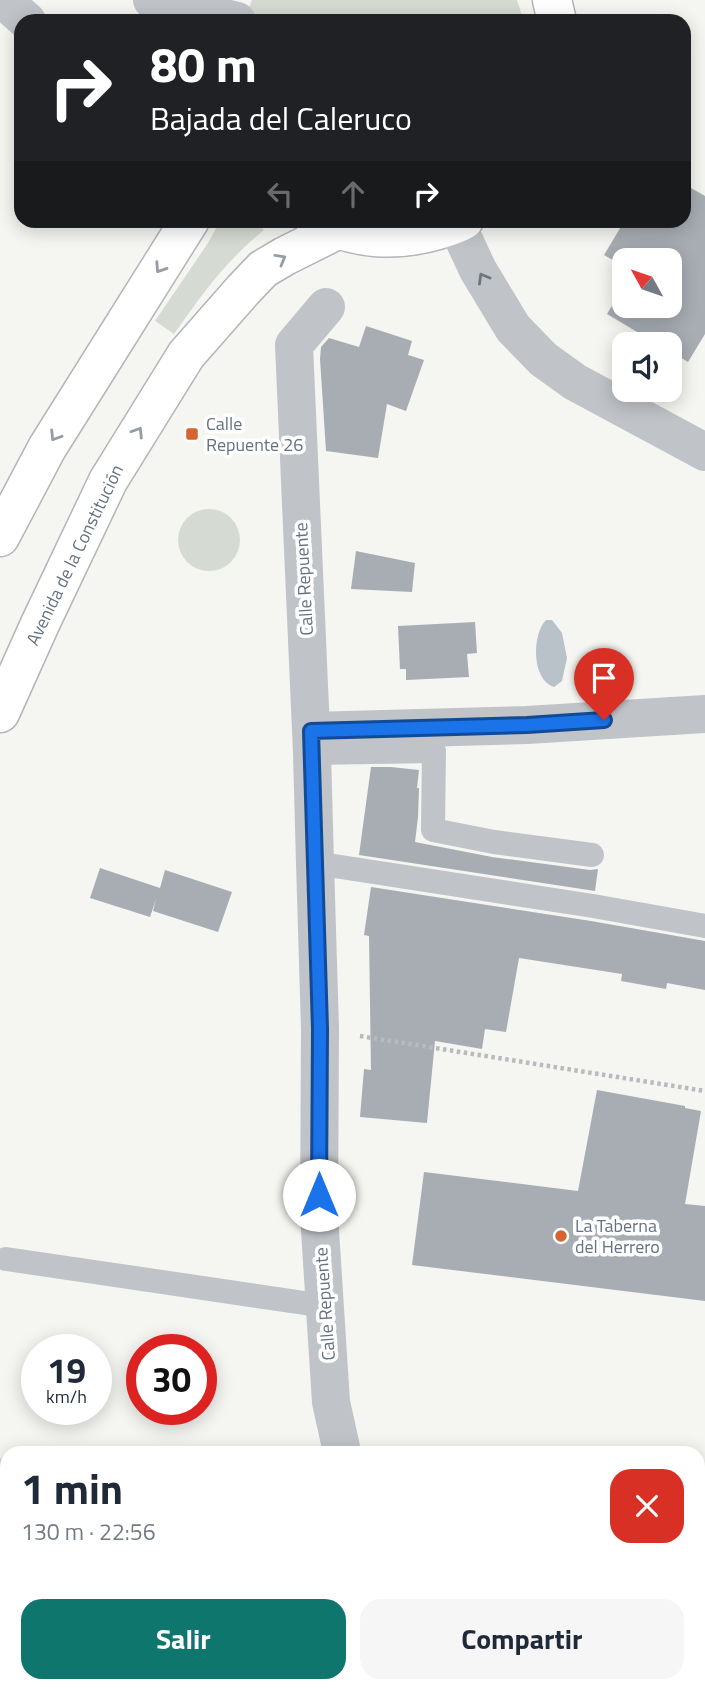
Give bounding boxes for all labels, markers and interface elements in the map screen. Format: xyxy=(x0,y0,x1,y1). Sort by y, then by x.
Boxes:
text: 80 m xyxy=(150,26,257,101)
icon: right xyxy=(35,42,126,133)
text: Bajada del Caleruco xyxy=(150,94,412,142)
icon: left xyxy=(261,175,299,213)
icon: ahead xyxy=(334,175,372,213)
icon: right xyxy=(407,175,445,213)
north arrow xyxy=(612,248,682,318)
map controls xyxy=(612,248,682,402)
one-way arrow xyxy=(274,254,287,267)
one-way arrow xyxy=(156,261,169,274)
one-way arrow xyxy=(478,272,491,285)
button: sound xyxy=(612,332,682,402)
place label: Calle Repuente 26 xyxy=(206,410,303,458)
marker: Calle Repuente 26 xyxy=(184,426,200,442)
one-way arrow xyxy=(130,427,143,440)
one-way arrow xyxy=(50,428,63,441)
street label: Avenida de la Constitución xyxy=(19,460,130,650)
street label: Calle Repuente xyxy=(287,522,320,636)
pin xyxy=(574,648,634,720)
icon: arrive xyxy=(585,659,623,697)
position arrow xyxy=(282,1158,356,1232)
place label: La Taberna del Herrero xyxy=(575,1212,660,1260)
marker: La Taberna del Herrero xyxy=(553,1228,569,1244)
street label: Calle Repuente xyxy=(307,1247,342,1362)
speed limit sign: 30 xyxy=(126,1334,217,1425)
text: 19 xyxy=(47,1343,86,1397)
text: km/h xyxy=(46,1383,87,1410)
text: 1 min xyxy=(21,1456,123,1520)
button: close xyxy=(610,1469,684,1543)
text: 130 m · 22:56 xyxy=(21,1514,156,1549)
button: Salir xyxy=(21,1599,346,1679)
button: Compartir xyxy=(360,1599,684,1679)

